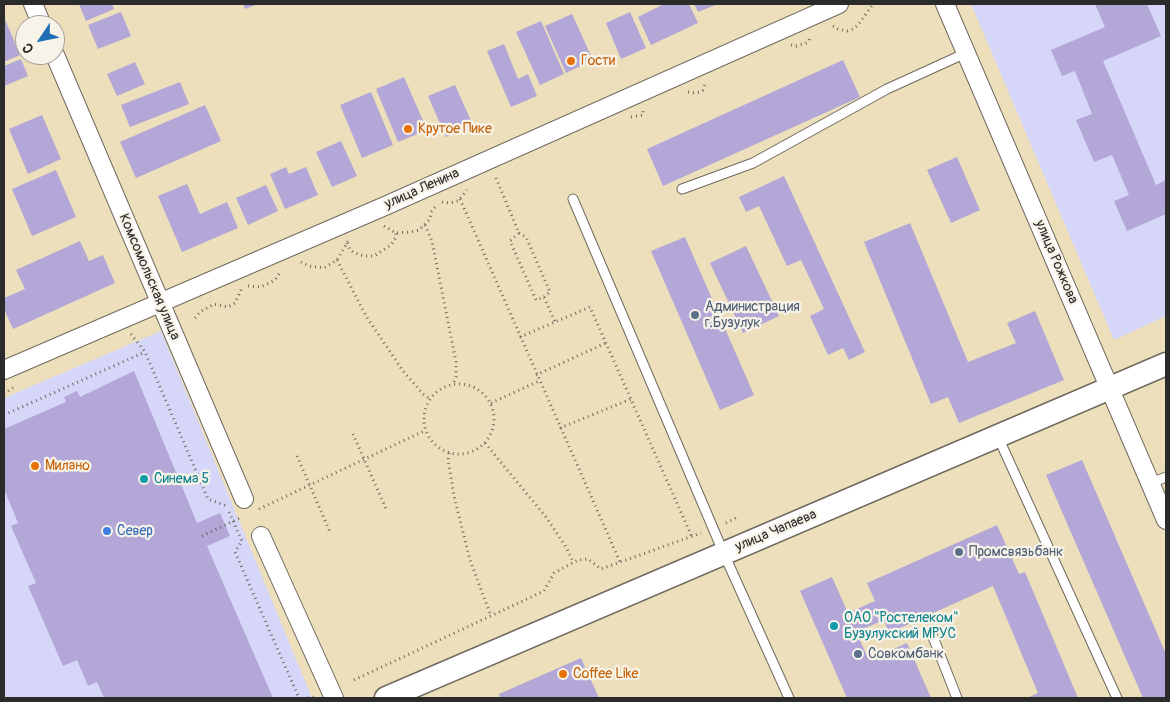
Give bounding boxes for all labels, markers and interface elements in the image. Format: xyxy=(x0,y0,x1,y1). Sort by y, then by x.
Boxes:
north arrow xyxy=(15,15,65,65)
text: С xyxy=(19,40,37,56)
place label: Гости xyxy=(581,53,615,69)
marker: Гости xyxy=(565,55,577,67)
place label: Крутое Пике xyxy=(418,121,492,137)
marker: Крутое Пике xyxy=(402,123,414,135)
street label: улица Ленина xyxy=(382,165,462,213)
street label: Комсомольская улица xyxy=(115,211,183,343)
street label: улица Рожкова xyxy=(1031,218,1081,306)
place label: Администрация г.Бузулук xyxy=(705,299,800,332)
marker: Администрация г.Бузулук xyxy=(689,309,701,321)
place label: Милано xyxy=(45,458,90,474)
marker: Милано xyxy=(29,460,41,472)
place label: Синема 5 xyxy=(154,471,209,487)
marker: Синема 5 xyxy=(138,473,150,485)
street label: улица Чапаева xyxy=(733,506,819,556)
place label: Север xyxy=(117,523,153,539)
marker: Север xyxy=(101,525,113,537)
place label: Промсвязьбанк xyxy=(969,544,1063,560)
marker: Промсвязьбанк xyxy=(953,546,965,558)
place label: ОАО "Ростелеком" Бузулукский МРУС xyxy=(844,610,959,642)
marker: ОАО "Ростелеком" Бузулукский МРУС xyxy=(828,620,840,632)
place label: Совкомбанк xyxy=(868,646,944,662)
marker: Совкомбанк xyxy=(852,648,864,660)
place label: Coffee Like xyxy=(573,666,638,682)
marker: Coffee Like xyxy=(557,668,569,680)

